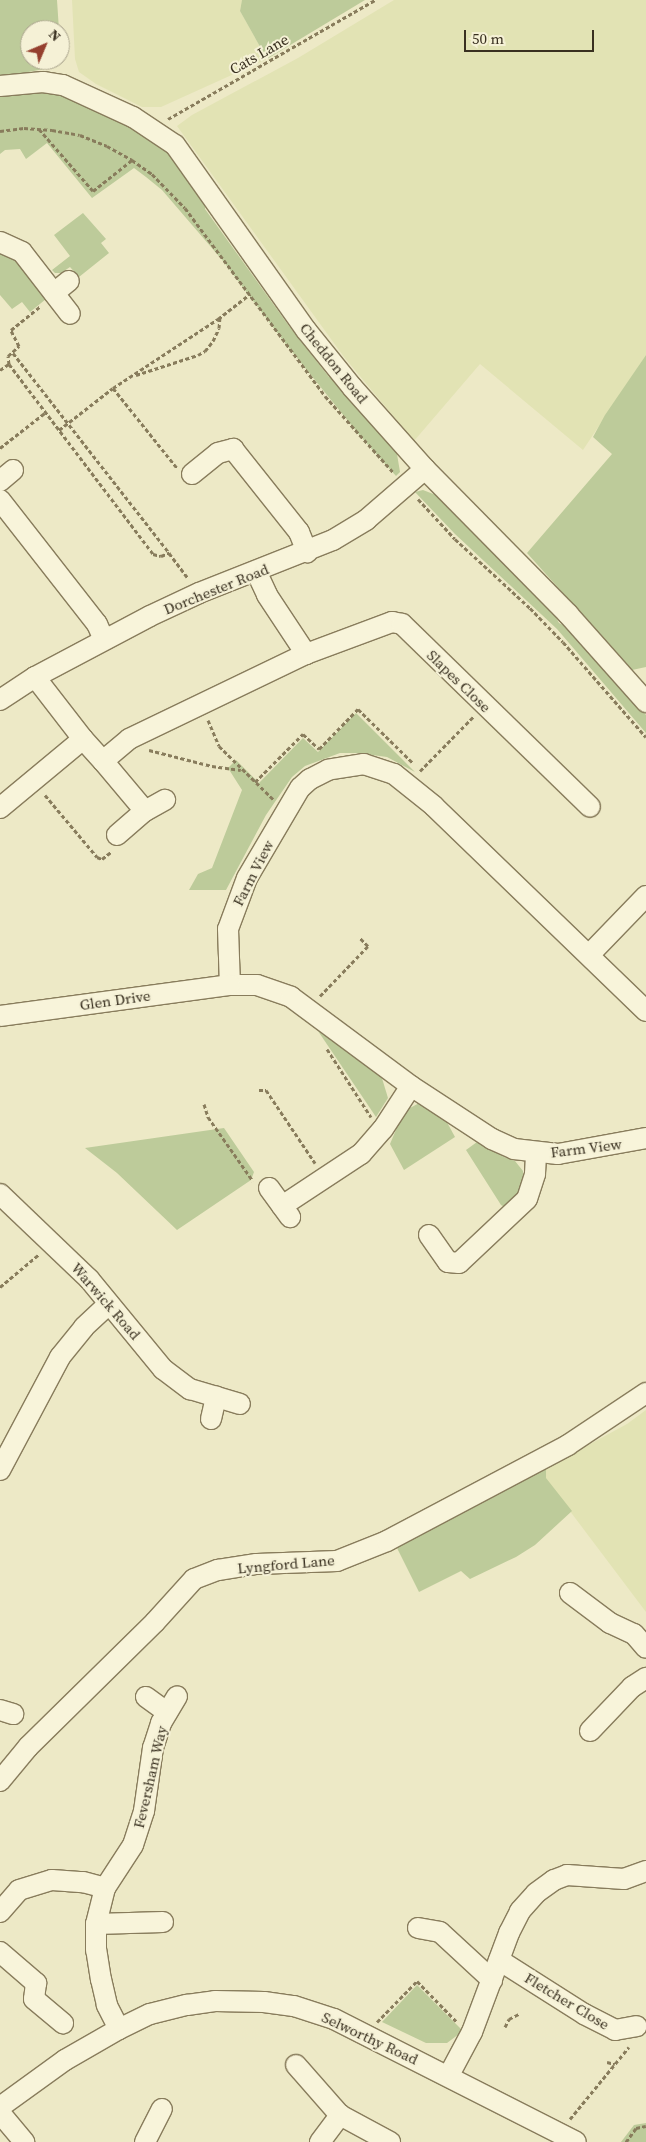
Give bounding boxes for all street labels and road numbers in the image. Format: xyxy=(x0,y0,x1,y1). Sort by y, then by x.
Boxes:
street label: Cats Lane xyxy=(226,30,292,78)
street label: Cheddon Road xyxy=(296,319,372,407)
street label: Dorchester Road xyxy=(161,560,271,618)
street label: Slapes Close xyxy=(423,646,495,716)
street label: Farm View xyxy=(229,837,277,909)
street label: Glen Drive xyxy=(79,986,151,1014)
street label: Farm View xyxy=(549,1135,623,1161)
street label: Warwick Road xyxy=(68,1259,144,1343)
street label: Lyngford Lane xyxy=(237,1551,335,1577)
street label: Feversham Way xyxy=(129,1724,171,1830)
street label: Fletcher Close xyxy=(521,1969,613,2033)
street label: Selworthy Road xyxy=(319,2008,421,2068)

